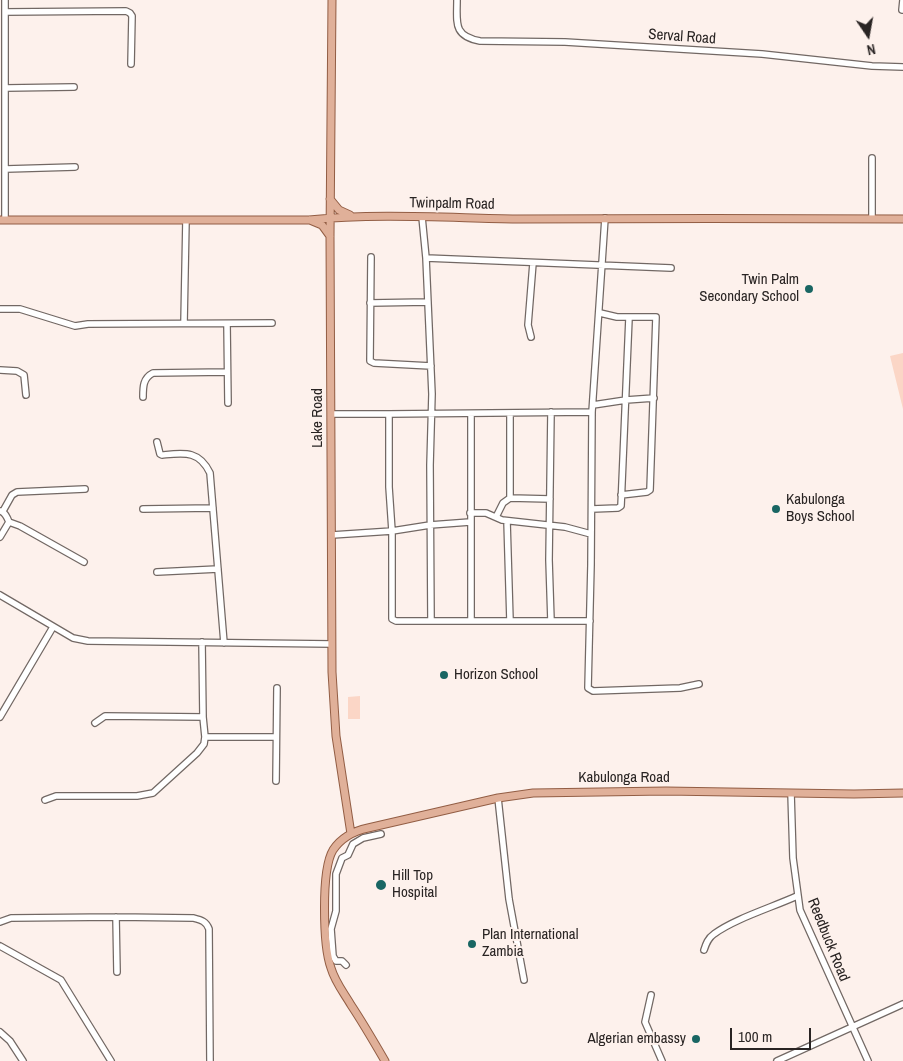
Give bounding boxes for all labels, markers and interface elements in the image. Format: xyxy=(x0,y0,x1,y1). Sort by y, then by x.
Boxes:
north arrow xyxy=(843,10,893,60)
street label: Serval Road xyxy=(648,26,716,48)
text: N xyxy=(865,40,877,59)
street label: Twinpalm Road xyxy=(409,194,495,214)
place label: Twin Palm Secondary School xyxy=(699,271,799,306)
marker: Twin Palm Secondary School xyxy=(803,283,815,295)
street label: Lake Road xyxy=(309,388,327,448)
place label: Kabulonga Boys School xyxy=(786,491,854,526)
marker: Kabulonga Boys School xyxy=(770,503,782,515)
place label: Horizon School xyxy=(454,666,538,684)
marker: Horizon School xyxy=(438,669,450,681)
street label: Kabulonga Road xyxy=(578,769,670,787)
place label: Hill Top Hospital xyxy=(392,867,437,902)
marker: Hill Top Hospital xyxy=(374,878,388,892)
street label: Reedbuck Road xyxy=(803,896,853,984)
place label: Plan International Zambia xyxy=(482,926,578,961)
marker: Plan International Zambia xyxy=(466,938,478,950)
scale bar xyxy=(733,1018,814,1050)
text: 100 m xyxy=(738,1026,772,1047)
place label: Algerian embassy xyxy=(588,1030,686,1048)
marker: Algerian embassy xyxy=(690,1033,702,1045)

